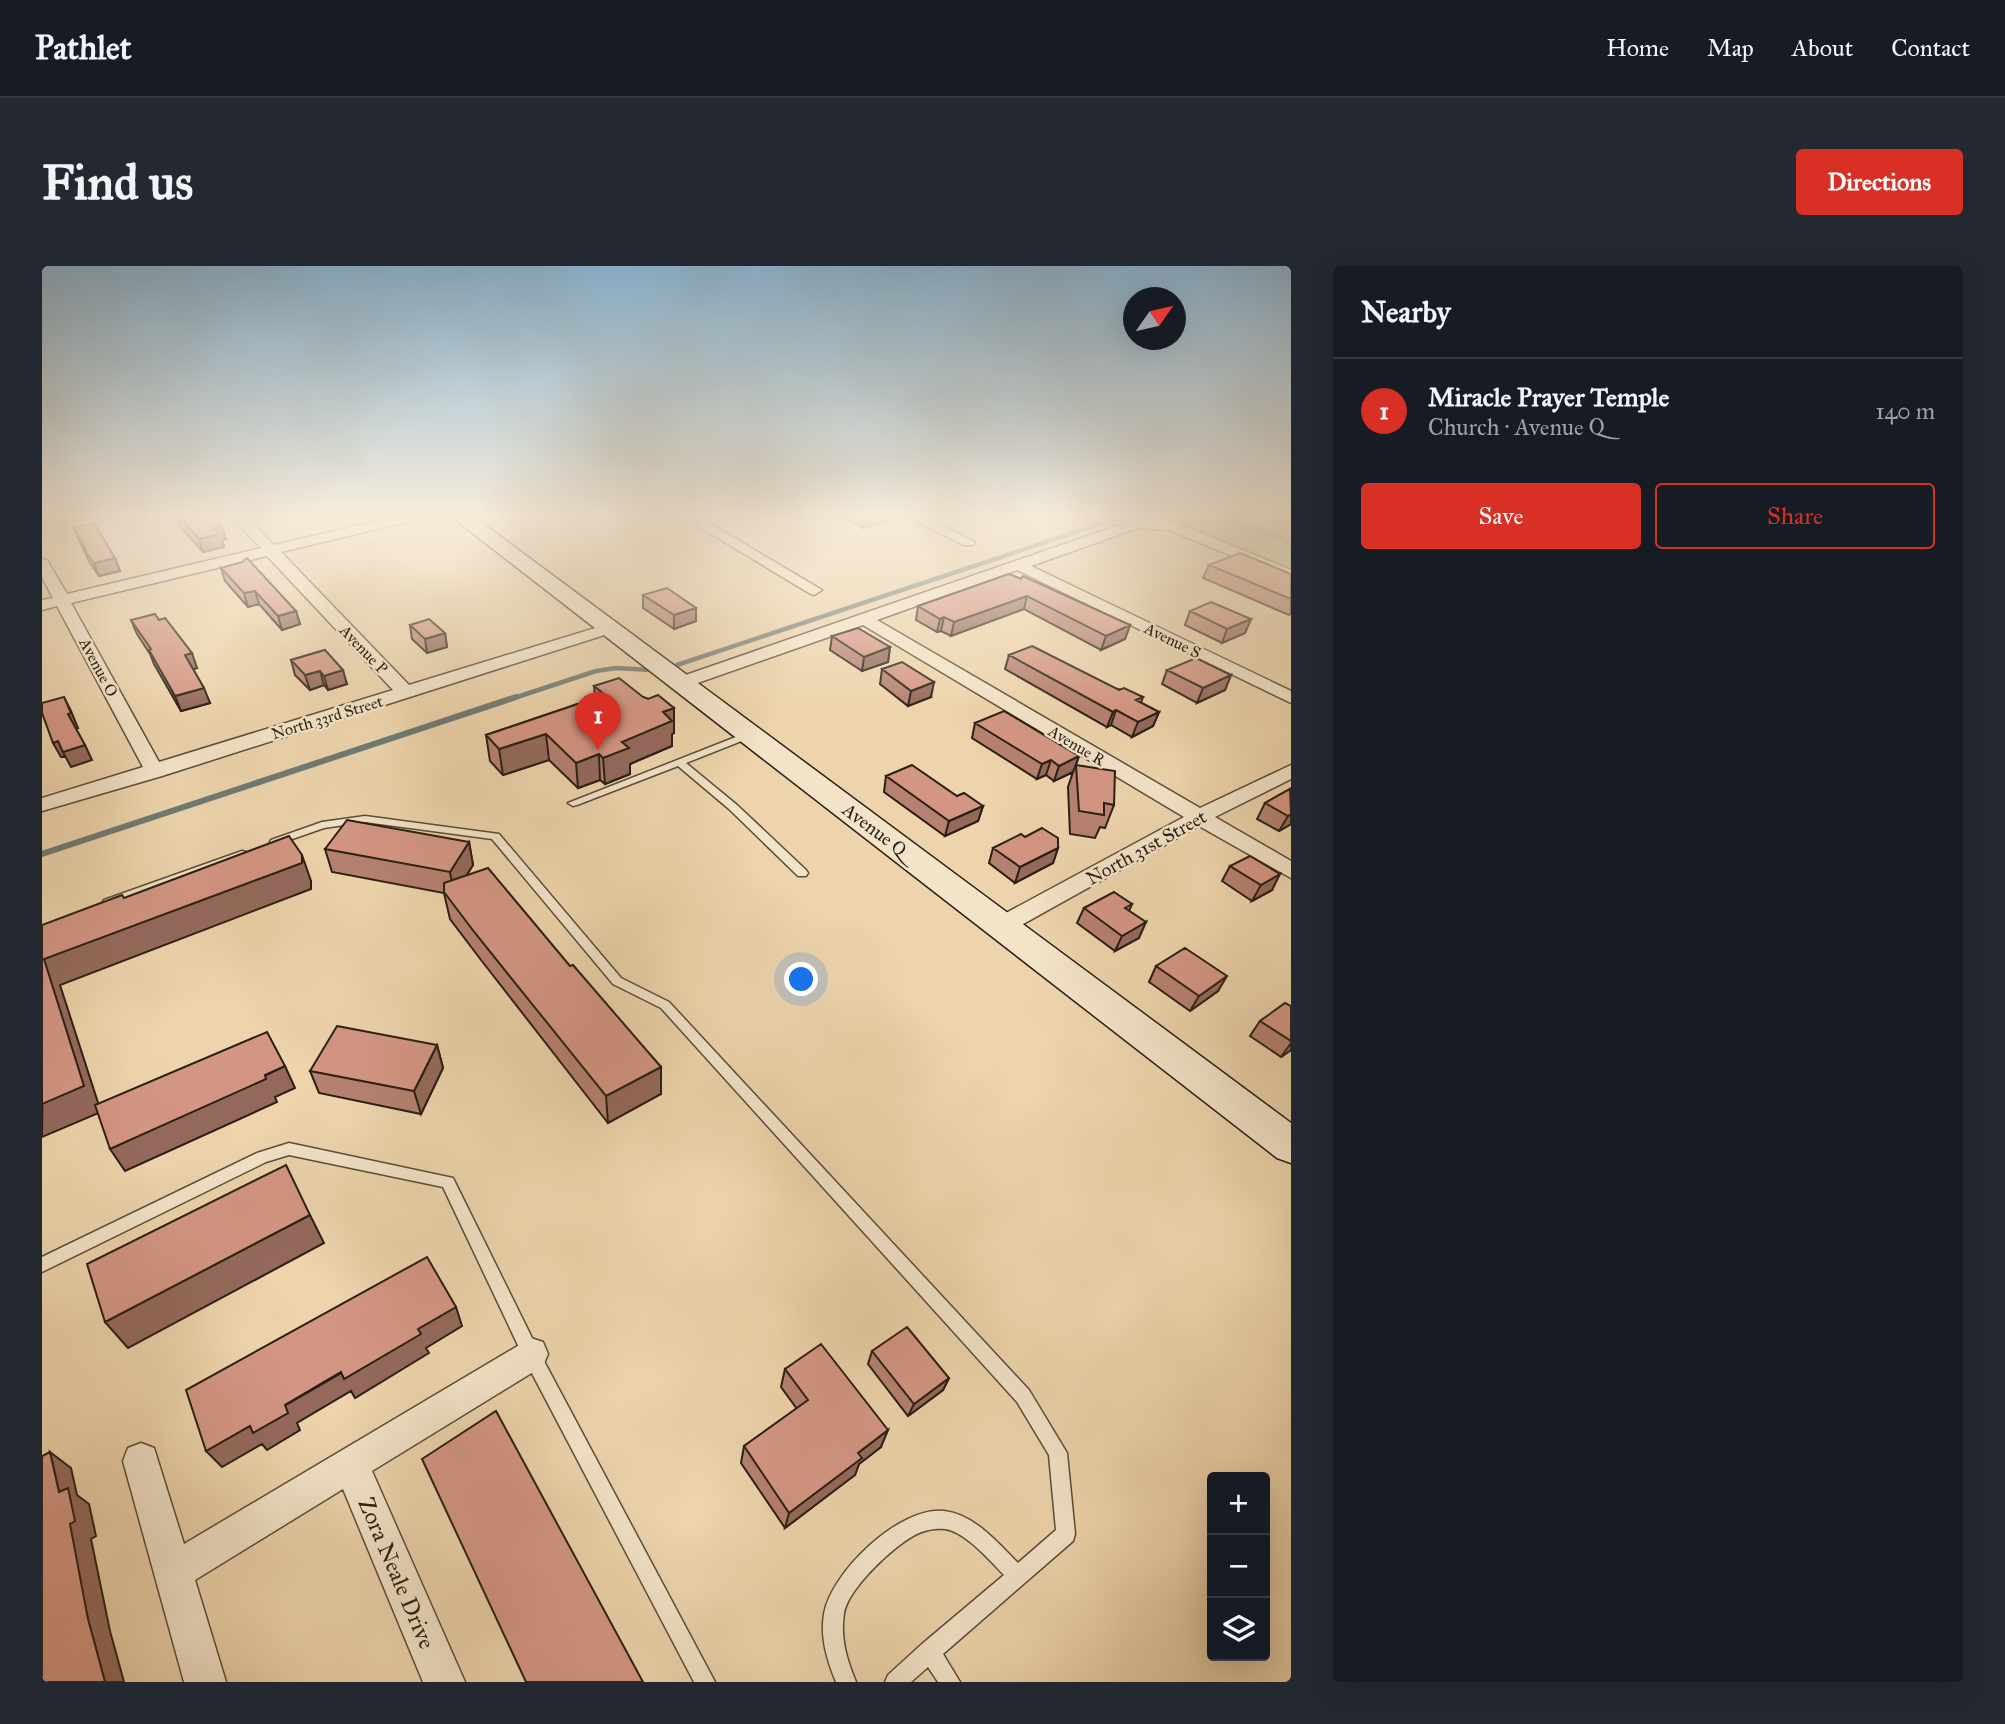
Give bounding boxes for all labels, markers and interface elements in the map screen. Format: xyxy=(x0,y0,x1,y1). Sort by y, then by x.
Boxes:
text: Pathlet xyxy=(35,28,132,68)
text: Home xyxy=(1606,33,1669,63)
text: Map xyxy=(1707,33,1754,63)
text: About xyxy=(1792,33,1853,63)
text: Contact xyxy=(1891,33,1970,63)
button: Directions xyxy=(1796,149,1963,215)
text: Find us xyxy=(42,153,193,212)
north arrow xyxy=(1123,287,1186,350)
text: Nearby xyxy=(1361,294,1451,330)
text: Miracle Prayer Temple xyxy=(1428,381,1669,413)
text: 1 xyxy=(1379,397,1389,425)
text: 140 m xyxy=(1875,397,1935,425)
text: Church · Avenue Q xyxy=(1428,413,1605,441)
button: Save xyxy=(1361,483,1641,549)
button: Share xyxy=(1655,483,1935,549)
street label: Avenue S xyxy=(1140,618,1204,662)
street label: Avenue P xyxy=(335,620,392,678)
street label: Avenue O xyxy=(75,634,122,700)
street label: North 33rd Street xyxy=(269,691,385,743)
pin: 1 xyxy=(575,692,621,750)
street label: Avenue R xyxy=(1044,721,1109,770)
street label: Avenue Q xyxy=(837,797,922,869)
street label: North 31st Street xyxy=(1082,805,1211,890)
your location xyxy=(784,962,818,996)
map controls xyxy=(1207,1472,1270,1661)
button: + xyxy=(1207,1472,1270,1535)
street label: Zora Neale Drive xyxy=(353,1493,441,1653)
button: − xyxy=(1207,1535,1270,1598)
button: layers xyxy=(1207,1598,1270,1661)

